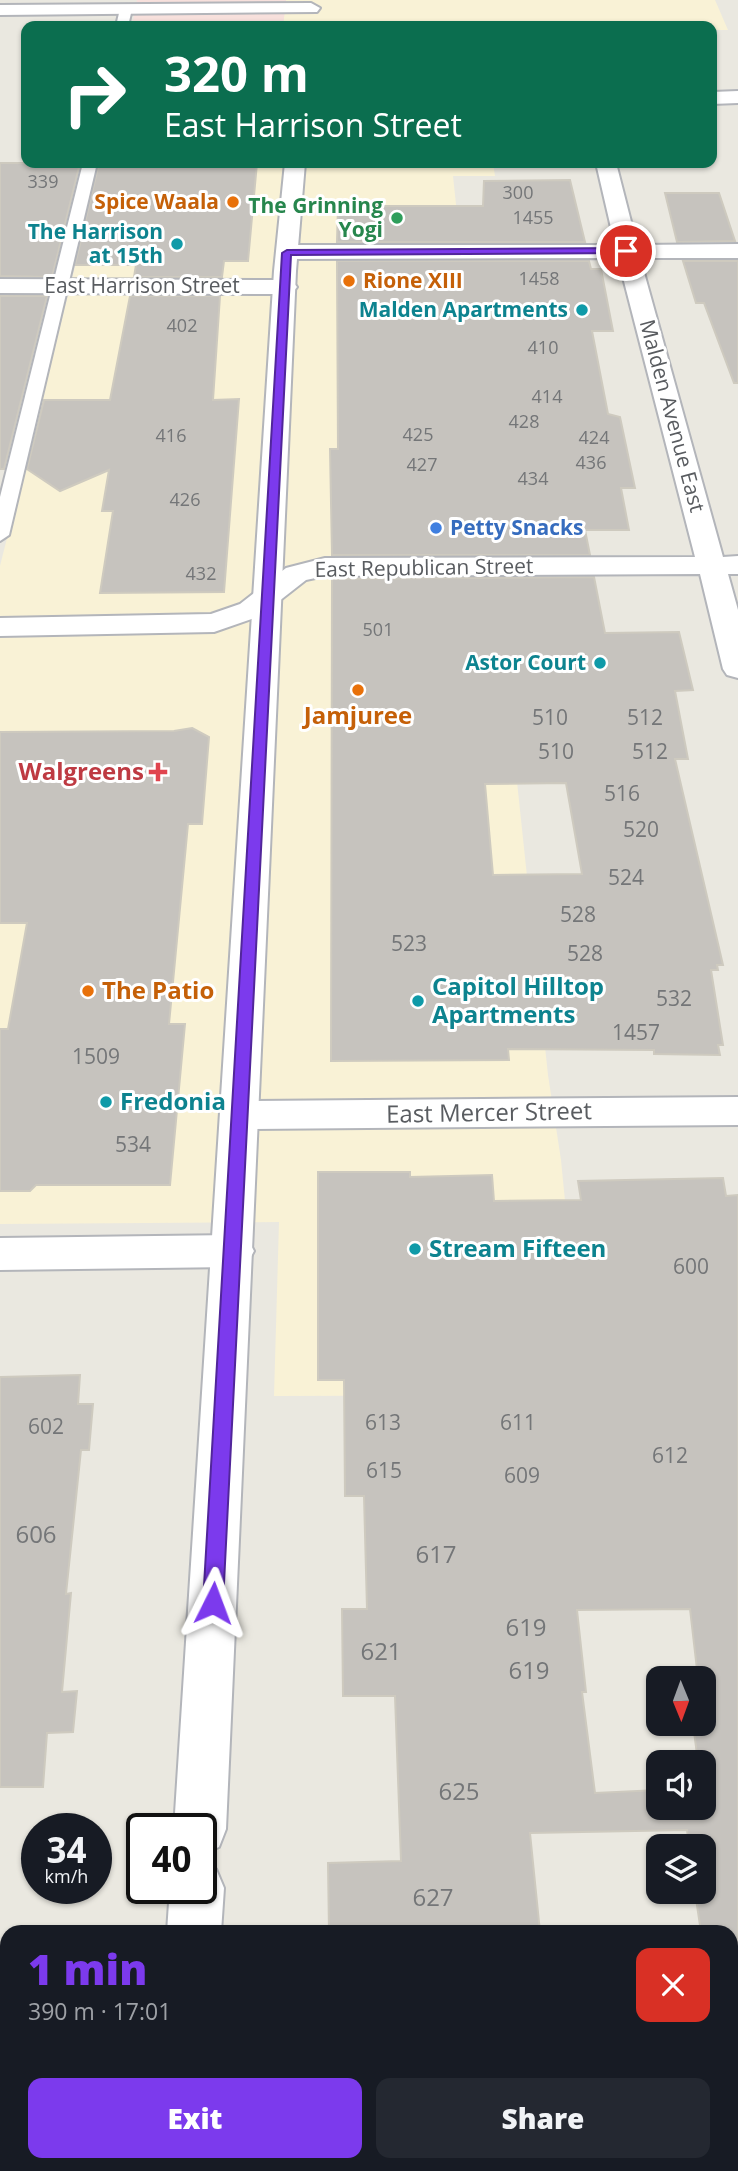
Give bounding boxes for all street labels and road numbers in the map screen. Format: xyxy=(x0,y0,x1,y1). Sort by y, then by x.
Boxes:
street label: East Harrison Street xyxy=(44,271,240,299)
street label: Malden Avenue East xyxy=(634,316,712,515)
street label: East Republican Street xyxy=(314,551,534,583)
street label: East Mercer Street xyxy=(386,1093,592,1130)

